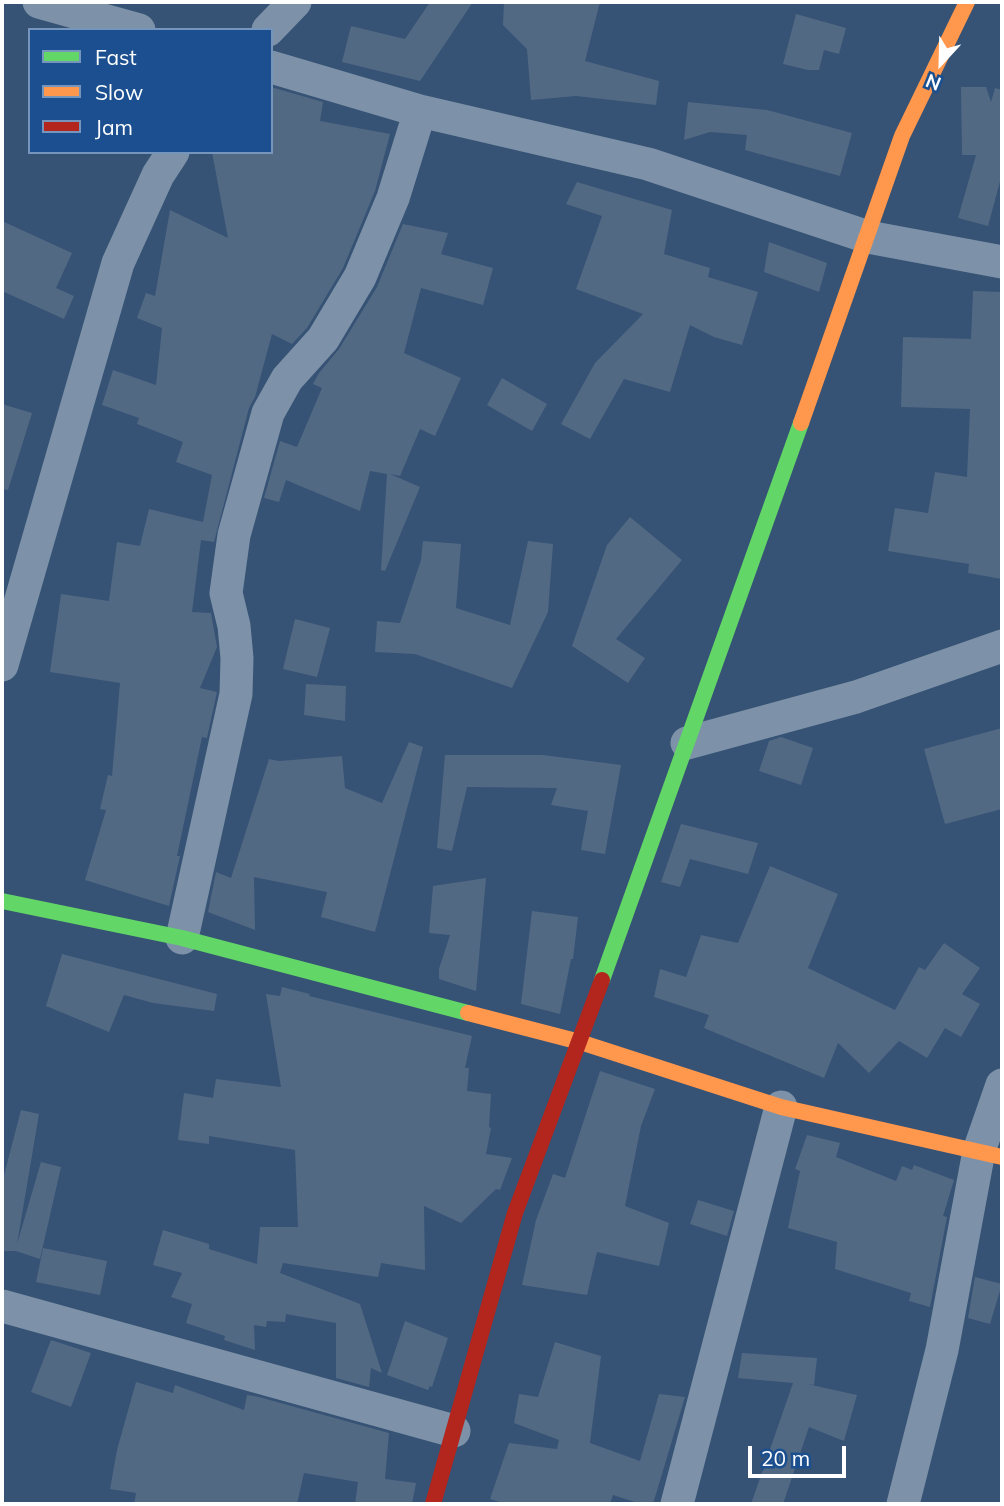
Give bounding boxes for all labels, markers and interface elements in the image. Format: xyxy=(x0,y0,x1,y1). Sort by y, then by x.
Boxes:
legend xyxy=(28,28,273,154)
north arrow xyxy=(906,28,976,98)
text: Fast xyxy=(95,44,137,70)
text: N xyxy=(922,69,944,96)
text: Slow xyxy=(95,79,143,105)
text: Jam xyxy=(95,114,133,140)
scale bar xyxy=(752,1432,850,1476)
text: 20 m xyxy=(761,1445,810,1471)

